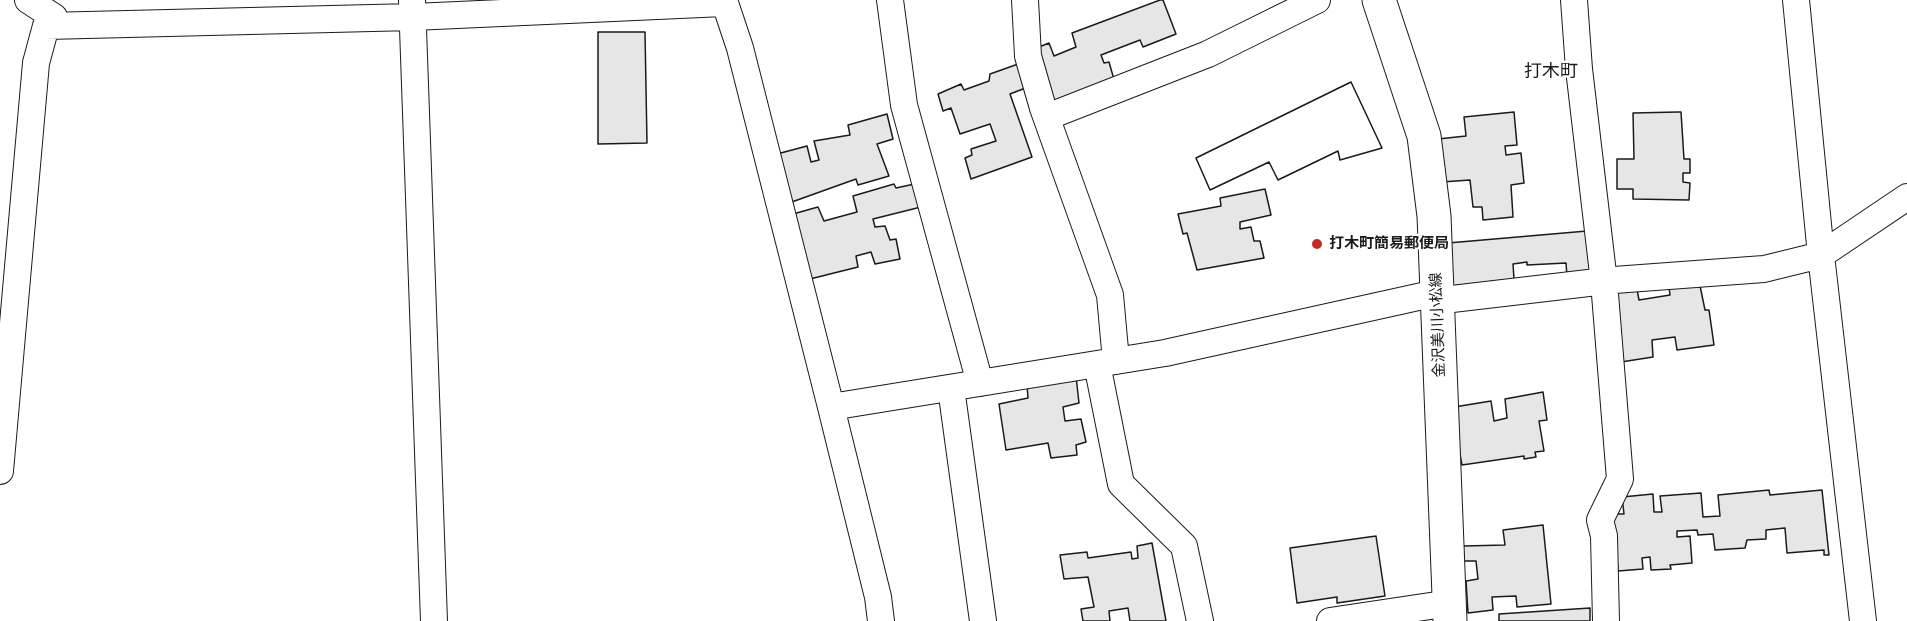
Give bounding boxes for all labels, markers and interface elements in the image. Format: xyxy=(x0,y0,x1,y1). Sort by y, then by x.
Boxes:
district label: 打木町 xyxy=(1524,61,1578,83)
place label: 打木町簡易郵便局 xyxy=(1329,235,1449,253)
marker: 打木町簡易郵便局 xyxy=(1310,237,1324,251)
street label: 金沢美川小松線 xyxy=(1427,272,1449,378)

